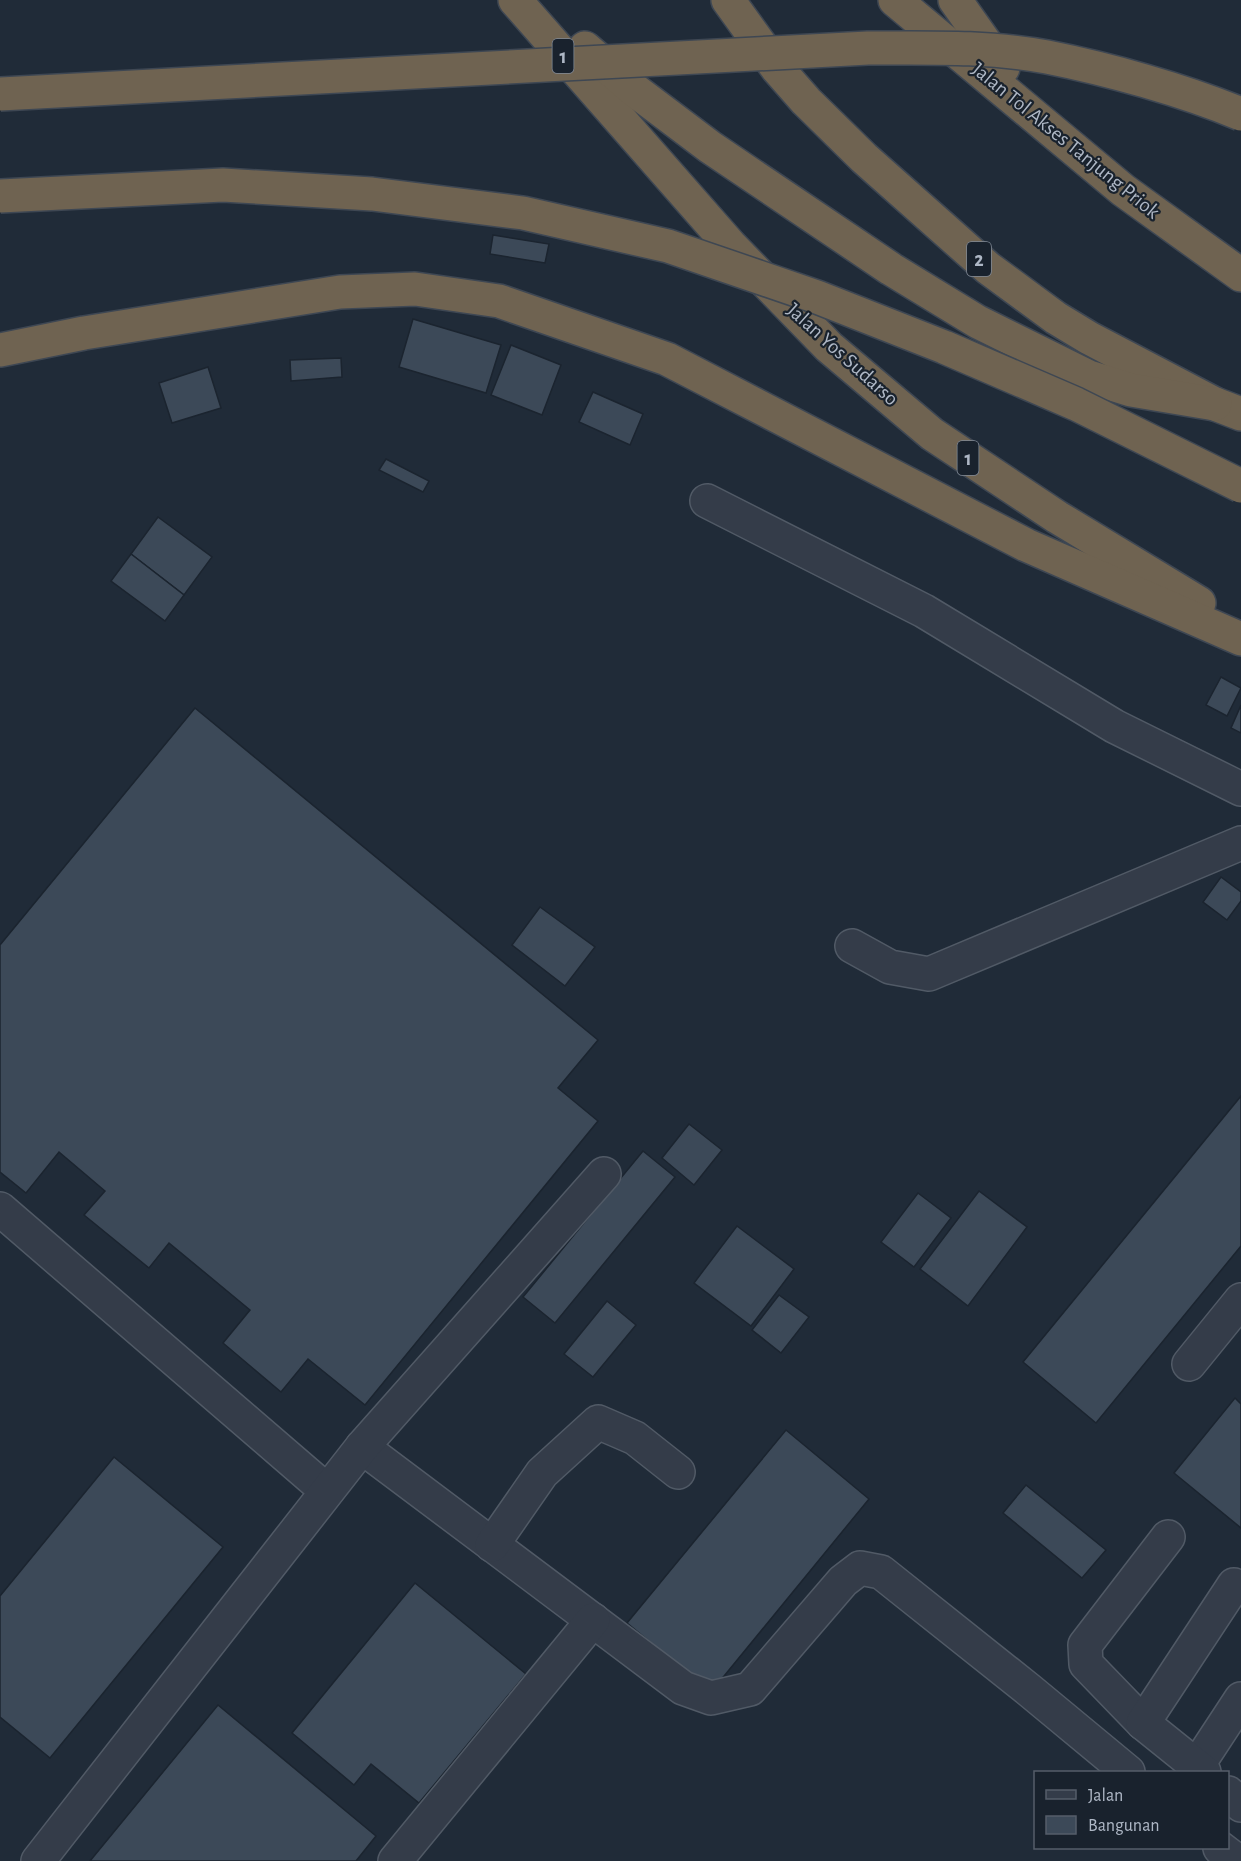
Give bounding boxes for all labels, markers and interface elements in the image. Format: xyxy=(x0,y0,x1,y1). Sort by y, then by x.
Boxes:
road number: 1 xyxy=(552,39,574,73)
street label: Jalan Tol Akses Tanjung Priok xyxy=(968,58,1164,223)
road number: 2 xyxy=(967,242,991,276)
street label: Jalan Yos Sudarso xyxy=(783,299,902,410)
road number: 1 xyxy=(958,441,978,475)
legend xyxy=(1034,1771,1229,1849)
text: Jalan xyxy=(1088,1787,1123,1805)
text: Bangunan xyxy=(1088,1817,1160,1835)

